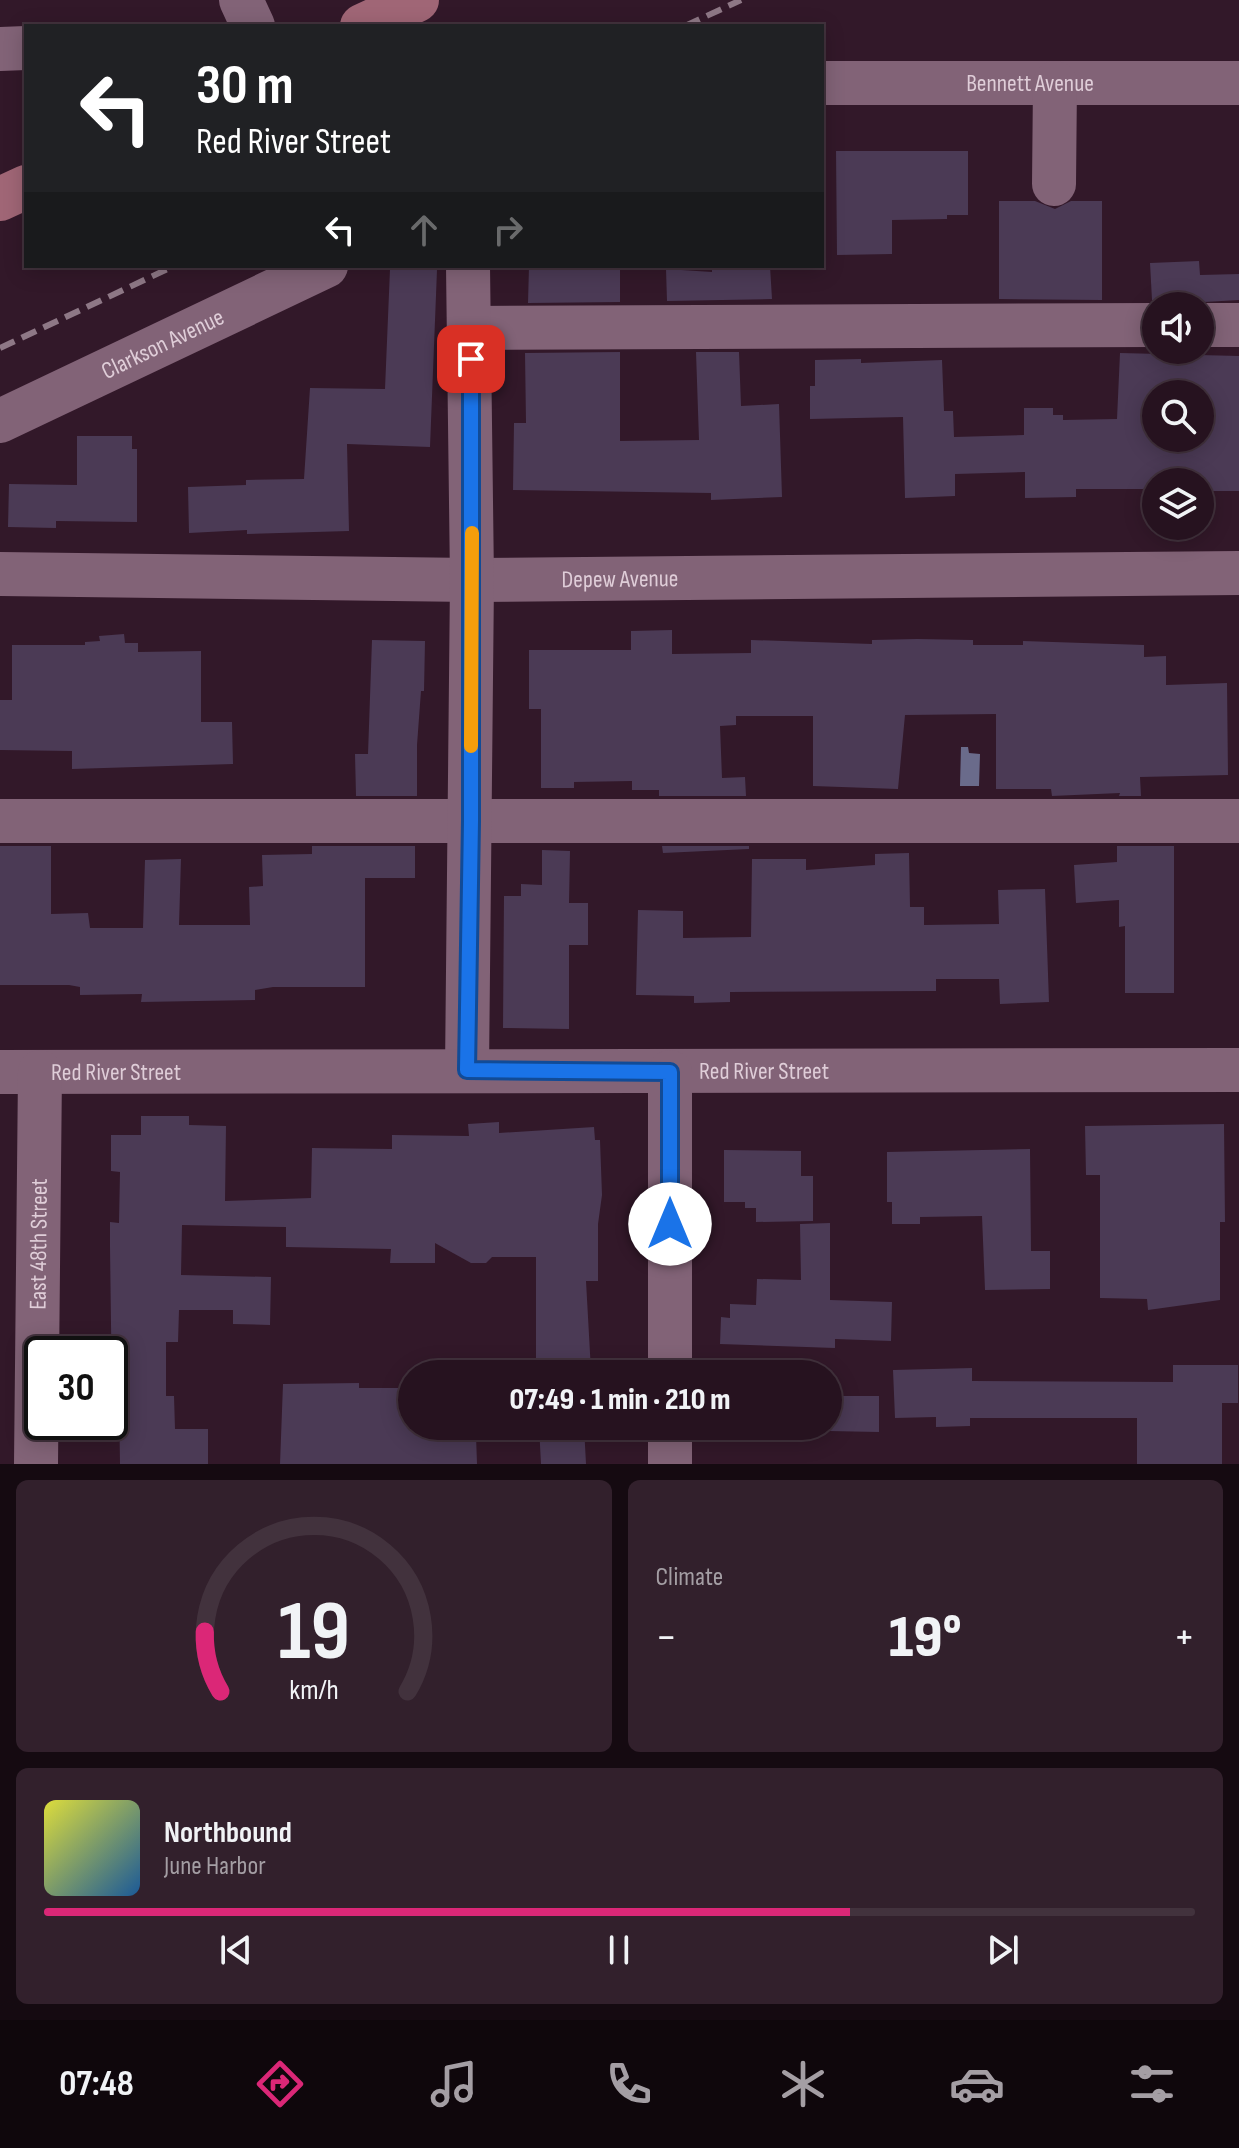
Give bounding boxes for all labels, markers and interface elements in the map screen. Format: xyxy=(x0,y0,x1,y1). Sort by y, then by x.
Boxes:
text: 30 m xyxy=(196,53,294,120)
icon: left xyxy=(64,56,168,160)
street label: Bennett Avenue xyxy=(966,69,1094,98)
text: Red River Street xyxy=(196,121,391,164)
icon: left xyxy=(318,208,362,252)
icon: ahead xyxy=(402,208,446,252)
icon: right xyxy=(486,208,530,252)
map controls xyxy=(1142,292,1214,540)
button: sound xyxy=(1142,292,1214,364)
street label: Clarkson Avenue xyxy=(96,302,229,385)
pin xyxy=(437,325,505,393)
icon: arrive xyxy=(449,337,493,381)
button: search xyxy=(1142,380,1214,452)
button: layers xyxy=(1142,468,1214,540)
street label: Depew Avenue xyxy=(561,564,679,594)
street label: Red River Street xyxy=(699,1056,829,1085)
street label: Red River Street xyxy=(51,1057,181,1086)
street label: East 48th Street xyxy=(23,1178,53,1310)
position arrow xyxy=(628,1182,712,1266)
speed limit sign: 30 xyxy=(24,1336,128,1440)
text: 07:49 · 1 min · 210 m xyxy=(510,1382,730,1418)
text: Climate xyxy=(656,1562,723,1593)
text: 19 xyxy=(278,1583,350,1683)
text: 19° xyxy=(889,1602,962,1674)
text: − xyxy=(656,1611,677,1664)
text: + xyxy=(1173,1611,1195,1664)
text: km/h xyxy=(289,1673,338,1708)
text: Northbound xyxy=(164,1815,292,1851)
text: June Harbor xyxy=(164,1851,266,1882)
icon: previous xyxy=(214,1928,258,1972)
icon: pause xyxy=(597,1928,641,1972)
icon: next xyxy=(981,1928,1025,1972)
icon: directions xyxy=(252,2056,308,2112)
icon: music xyxy=(426,2056,482,2112)
icon: phone xyxy=(601,2056,657,2112)
icon: climate xyxy=(775,2056,831,2112)
icon: car xyxy=(949,2056,1005,2112)
icon: filters xyxy=(1124,2056,1180,2112)
text: 07:48 xyxy=(59,2063,134,2106)

